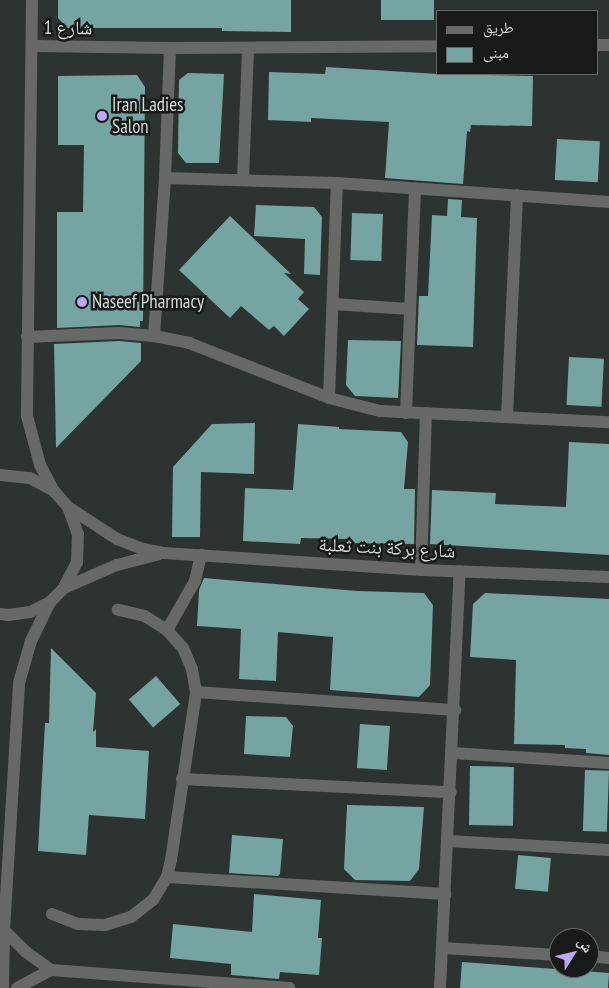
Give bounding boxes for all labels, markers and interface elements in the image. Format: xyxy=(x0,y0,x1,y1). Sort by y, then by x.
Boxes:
legend xyxy=(436,10,599,75)
street label: شارع 1 xyxy=(43,16,93,40)
text: طريق xyxy=(483,18,514,37)
text: مبنى xyxy=(483,43,509,62)
place label: Iran Ladies Salon xyxy=(112,94,183,138)
marker: Iran Ladies Salon xyxy=(96,110,108,122)
place label: Naseef Pharmacy xyxy=(92,291,204,313)
marker: Naseef Pharmacy xyxy=(76,296,88,308)
street label: شارع بركة بنت ثعلبة xyxy=(318,533,456,563)
north arrow xyxy=(549,928,599,978)
text: ش xyxy=(574,933,597,956)

